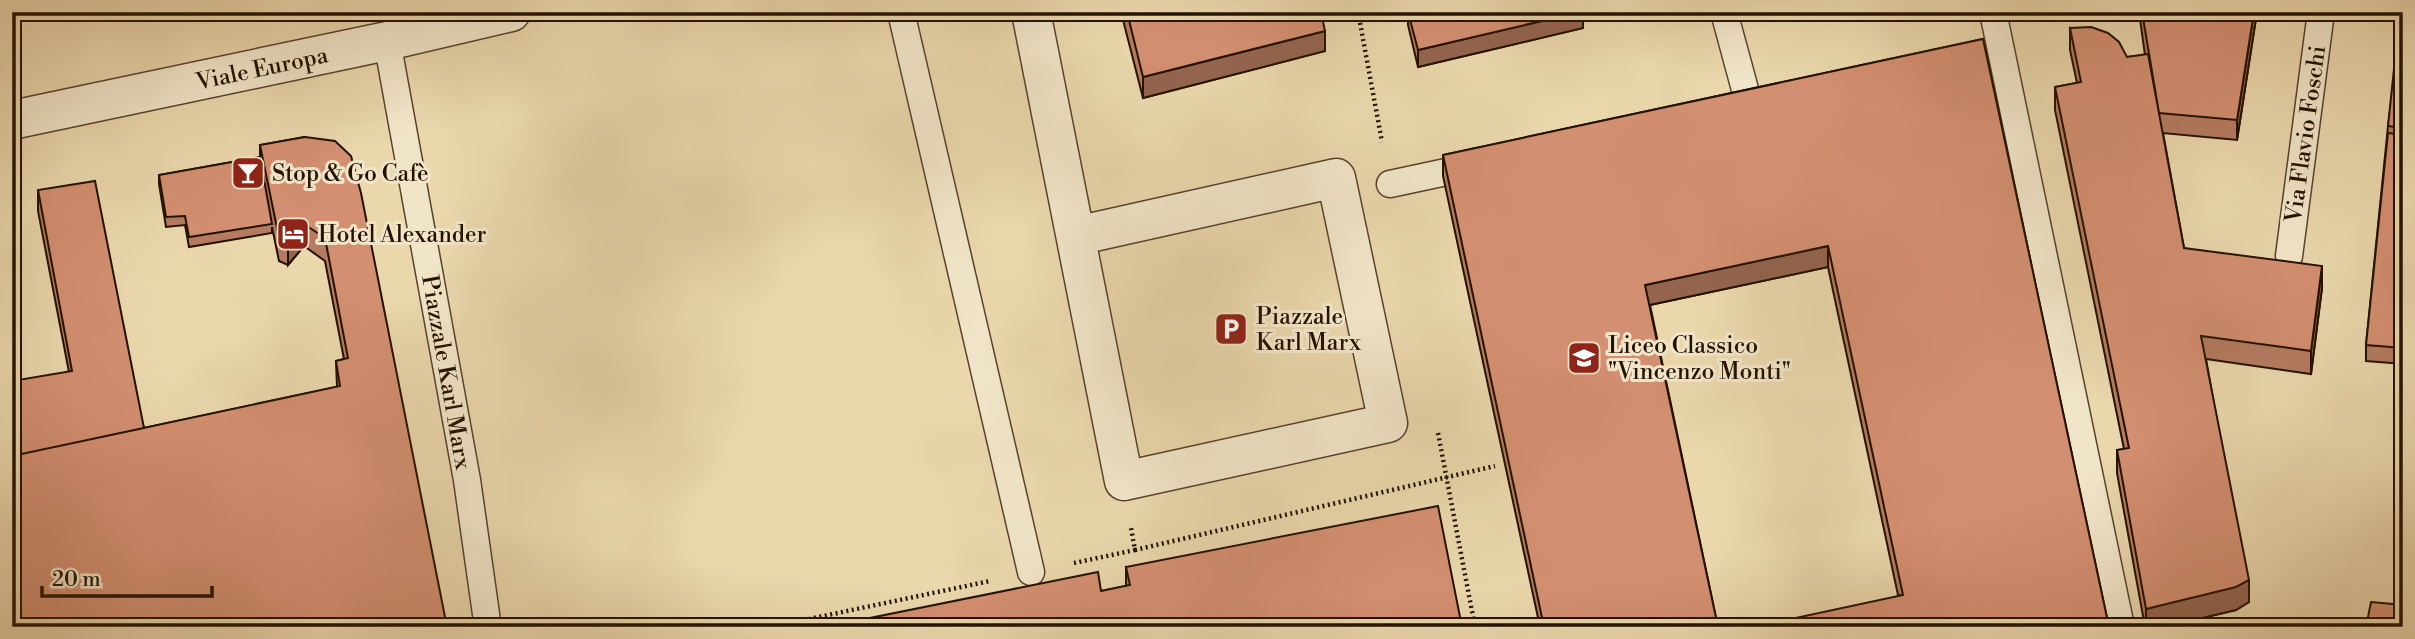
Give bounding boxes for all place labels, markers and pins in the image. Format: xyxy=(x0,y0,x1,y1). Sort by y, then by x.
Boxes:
bar icon: Stop & Go Cafè xyxy=(229,154,267,192)
place label: Stop & Go Cafè xyxy=(272,160,429,188)
hotel icon: Hotel Alexander xyxy=(274,215,312,253)
place label: Hotel Alexander xyxy=(318,221,487,249)
place label: Piazzale Karl Marx xyxy=(1256,303,1361,357)
parking icon: Piazzale Karl Marx xyxy=(1212,310,1250,348)
place label: Liceo Classico "Vincenzo Monti" xyxy=(1608,332,1791,386)
school or university icon: Liceo Classico "Vincenzo Monti" xyxy=(1565,339,1603,377)

